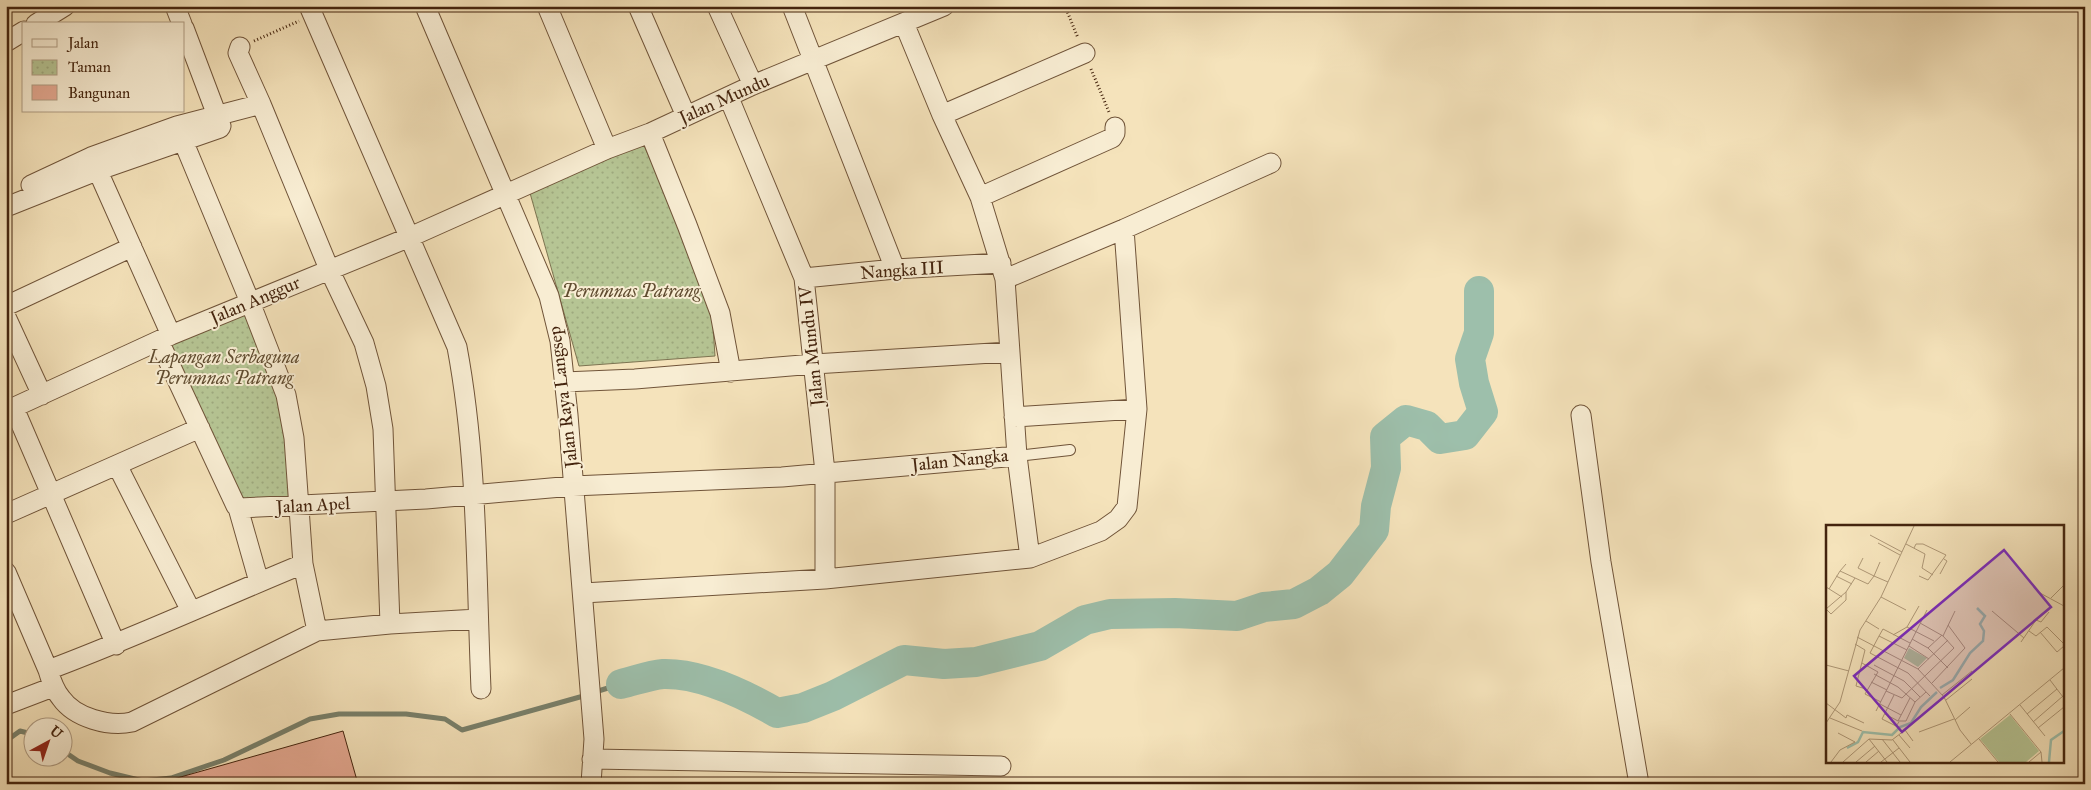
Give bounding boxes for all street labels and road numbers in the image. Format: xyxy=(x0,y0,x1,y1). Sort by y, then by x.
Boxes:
street label: Jalan Mundu xyxy=(673,69,773,130)
street label: Nangka III xyxy=(860,256,945,285)
street label: Jalan Anggur xyxy=(205,271,304,331)
street label: Jalan Mundu IV xyxy=(794,283,829,409)
street label: Jalan Raya Langsep xyxy=(543,325,584,471)
street label: Jalan Nangka xyxy=(909,444,1010,477)
street label: Jalan Apel xyxy=(273,492,351,519)

